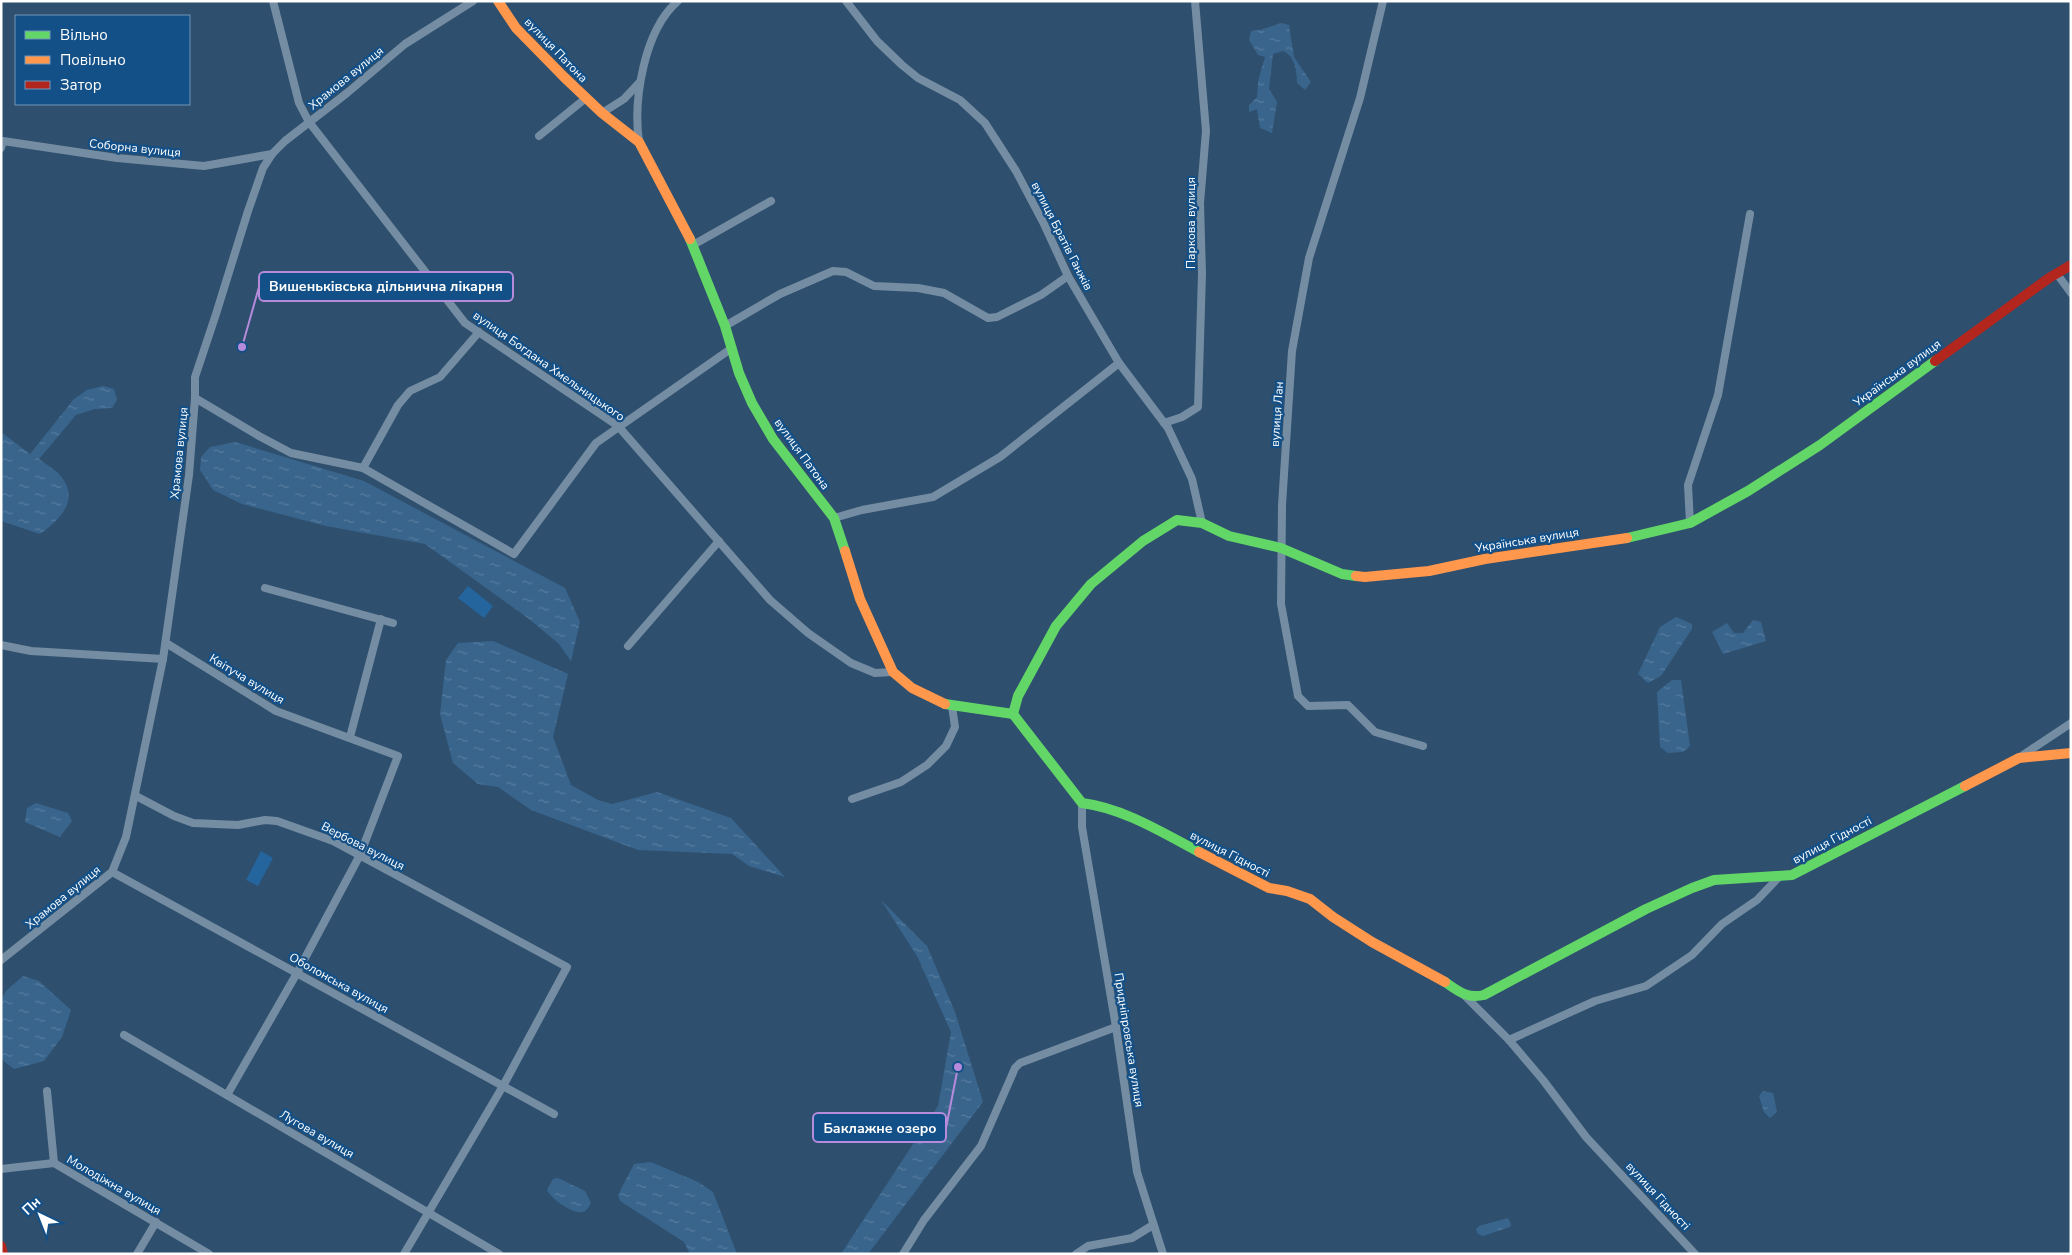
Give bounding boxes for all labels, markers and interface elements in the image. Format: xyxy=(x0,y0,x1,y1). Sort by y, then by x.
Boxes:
street label: вулиця Патона xyxy=(521,14,591,86)
legend xyxy=(15,15,190,105)
text: Вільно xyxy=(60,25,108,45)
street label: Храмова вулиця xyxy=(305,43,387,113)
text: Повільно xyxy=(60,50,126,70)
text: Затор xyxy=(60,75,102,95)
street label: Соборна вулиця xyxy=(88,135,182,161)
street label: Паркова вулиця xyxy=(1183,177,1199,269)
street label: вулиця Братів Ганжів xyxy=(1028,179,1097,293)
callout: Вишеньківська дільнична лікарня xyxy=(259,272,513,301)
text: Вишеньківська дільнична лікарня xyxy=(269,277,503,296)
street label: вулиця Богдана Хмельницького xyxy=(470,307,628,425)
street label: Українська вулиця xyxy=(1849,336,1944,411)
street label: вулиця Лан xyxy=(1267,381,1287,447)
street label: Храмова вулиця xyxy=(166,406,192,500)
street label: вулиця Патона xyxy=(771,415,833,493)
street label: Українська вулиця xyxy=(1473,524,1580,556)
street label: Квітуча вулиця xyxy=(206,650,288,708)
street label: вулиця Гідності xyxy=(1790,812,1874,868)
street label: Вербова вулиця xyxy=(319,818,407,874)
street label: вулиця Гідності xyxy=(1187,827,1273,881)
street label: Храмова вулиця xyxy=(22,862,104,932)
street label: Оболонська вулиця xyxy=(286,949,392,1017)
street label: Придніпровська вулиця xyxy=(1110,972,1148,1108)
street label: Лугова вулиця xyxy=(277,1106,357,1162)
callout: Баклажне озеро xyxy=(813,1113,946,1142)
text: Баклажне озеро xyxy=(823,1119,937,1138)
street label: Молодіжна вулиця xyxy=(64,1151,164,1219)
street label: вулиця Гідності xyxy=(1622,1159,1694,1233)
north arrow xyxy=(15,1190,65,1240)
text: Пн xyxy=(18,1192,45,1219)

